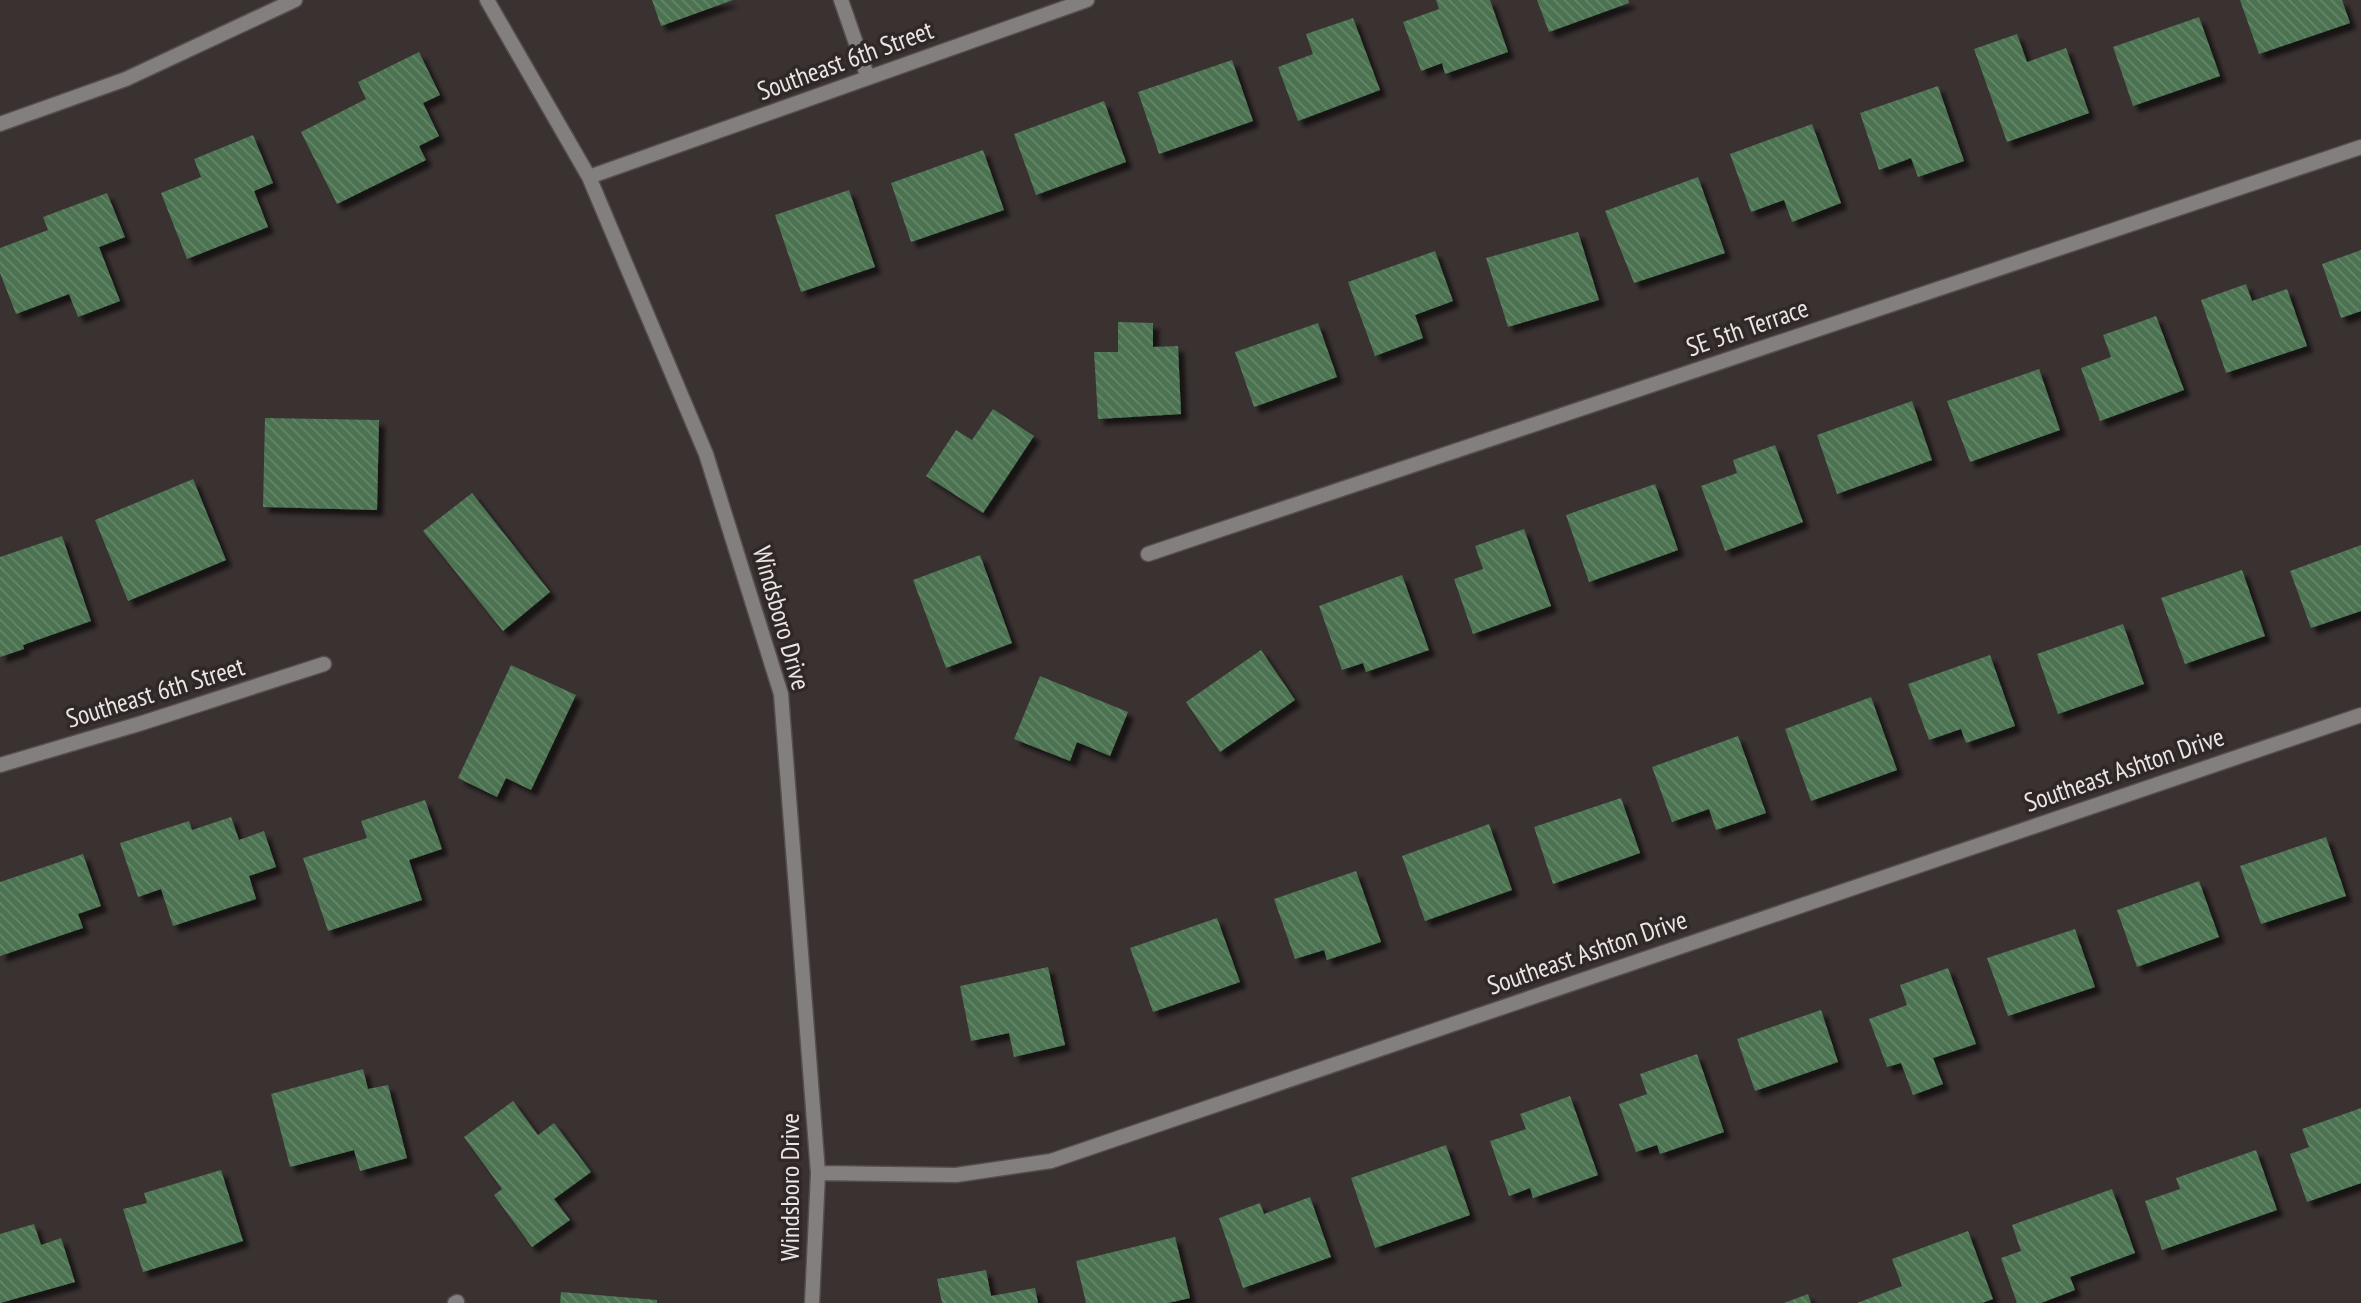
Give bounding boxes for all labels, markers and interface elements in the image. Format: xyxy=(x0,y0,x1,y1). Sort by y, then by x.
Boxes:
street label: Southeast 6th Street xyxy=(753,13,937,107)
street label: SE 5th Terrace xyxy=(1682,291,1812,363)
street label: Windsboro Drive xyxy=(746,542,818,694)
street label: Southeast 6th Street xyxy=(62,649,248,735)
street label: Southeast Ashton Drive xyxy=(2020,719,2228,819)
street label: Southeast Ashton Drive xyxy=(1483,902,1691,1002)
street label: Windsboro Drive xyxy=(773,1113,806,1261)

